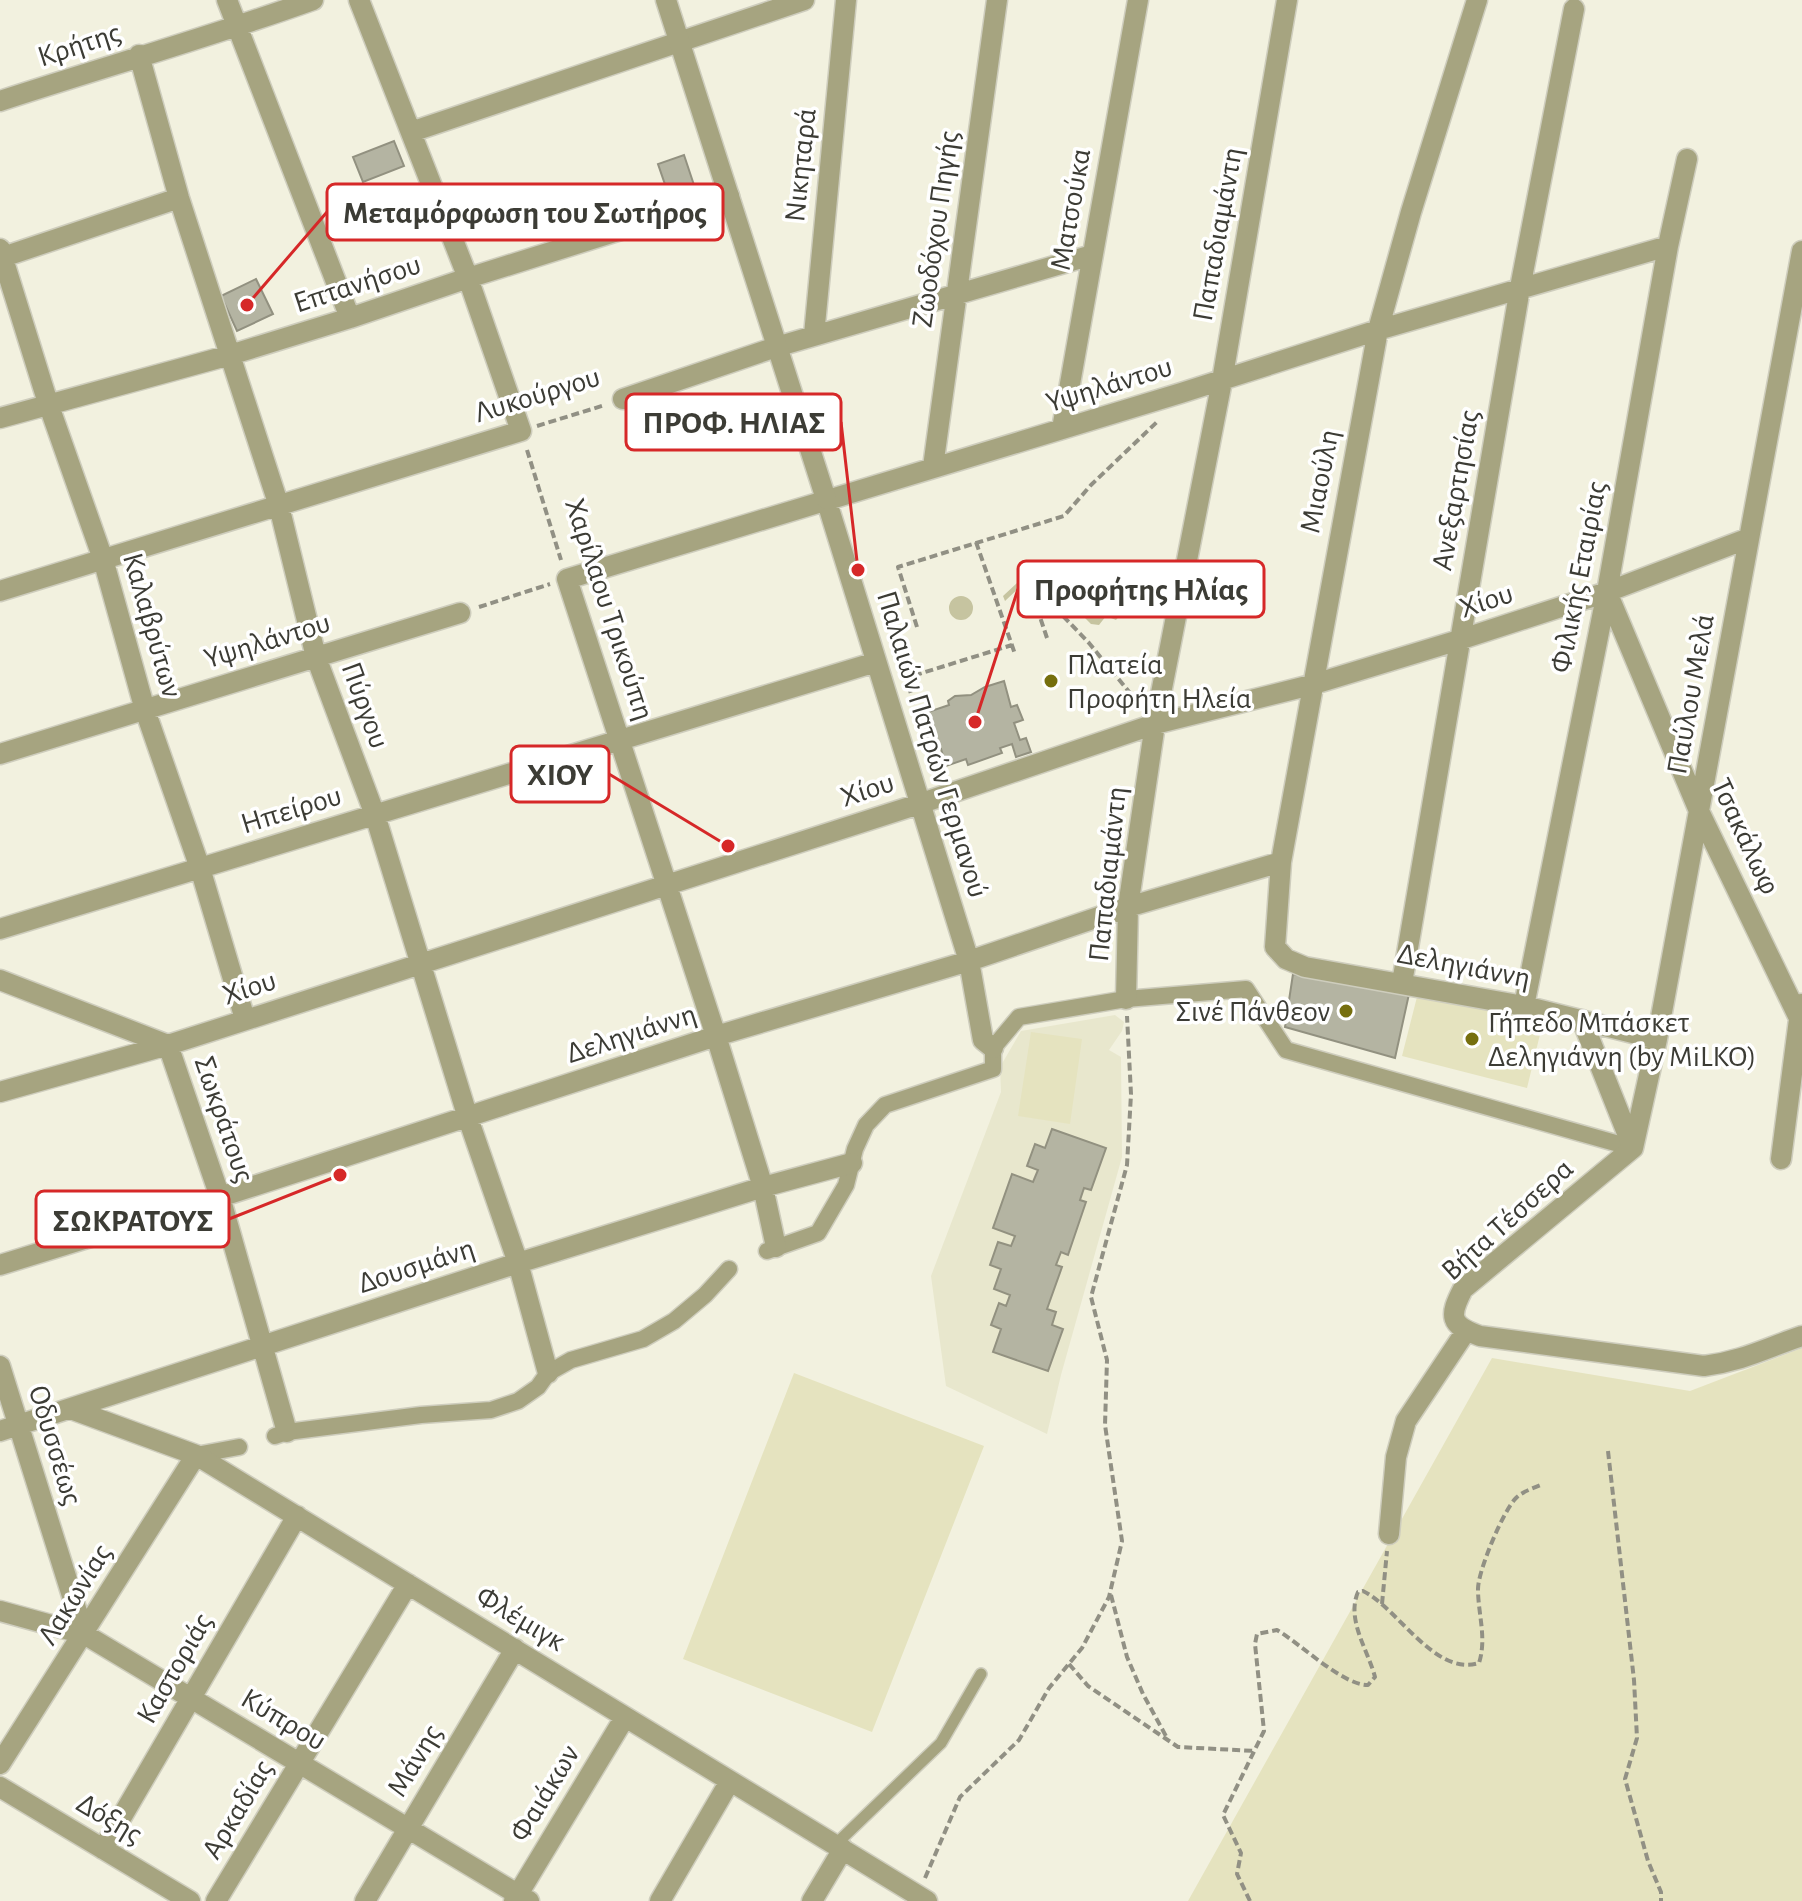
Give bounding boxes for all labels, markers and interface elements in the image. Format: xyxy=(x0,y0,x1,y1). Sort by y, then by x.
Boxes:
street label: Κρήτης xyxy=(34,18,124,72)
street label: Νικηταρά xyxy=(780,107,822,223)
street label: Ζωοδόχου Πηγής xyxy=(907,129,965,329)
street label: Παπαδιαμάντη xyxy=(1188,145,1248,323)
street label: Ματσούκα xyxy=(1045,146,1096,273)
callout: Μεταμόρφωση του Σωτήρος xyxy=(327,184,723,240)
text: Μεταμόρφωση του Σωτήρος xyxy=(343,197,707,229)
street label: Επτανήσου xyxy=(290,249,425,319)
street label: Υψηλάντου xyxy=(1043,352,1176,418)
street label: Λυκούργου xyxy=(471,362,604,428)
callout: ΠΡΟΦ. ΗΛΙΑΣ xyxy=(626,394,841,450)
text: ΠΡΟΦ. ΗΛΙΑΣ xyxy=(643,407,825,439)
street label: Ανεξαρτησίας xyxy=(1427,408,1485,573)
street label: Μιαούλη xyxy=(1295,427,1345,536)
street label: Φιλικής Εταιρίας xyxy=(1546,479,1612,676)
street label: Χαρίλαου Τρικούπη xyxy=(559,495,659,724)
street label: Καλαβρύτων xyxy=(117,550,187,701)
callout: Προφήτης Ηλίας xyxy=(1018,561,1264,617)
text: Προφήτης Ηλίας xyxy=(1034,574,1248,606)
street label: Χίου xyxy=(1456,578,1517,624)
street label: Παλαιών Πατρών Γερμανού xyxy=(871,587,993,901)
street label: Υψηλάντου xyxy=(201,608,334,674)
street label: Παύλου Μελά xyxy=(1662,612,1720,777)
place label: Πλατεία Προφήτη Ηλεία xyxy=(1067,650,1252,714)
street label: Πύργου xyxy=(336,658,394,752)
marker: Πλατεία Προφήτη Ηλεία xyxy=(1042,672,1060,690)
callout: ΧΙΟΥ xyxy=(511,746,609,802)
text: ΧΙΟΥ xyxy=(527,759,593,791)
street label: Χίου xyxy=(837,767,898,813)
street label: Τσακάλωφ xyxy=(1705,774,1785,899)
street label: Ηπείρου xyxy=(237,780,345,839)
street label: Παπαδιαμάντη xyxy=(1084,785,1132,963)
street label: Δεληγιάννη xyxy=(1395,938,1533,994)
street label: Χίου xyxy=(219,965,280,1011)
place label: Σινέ Πάνθεον xyxy=(1175,997,1330,1027)
street label: Δεληγιάννη xyxy=(563,999,700,1069)
marker: Σινέ Πάνθεον xyxy=(1337,1002,1355,1020)
place label: Γήπεδο Μπάσκετ Δεληγιάννη (by MiLKO) xyxy=(1488,1008,1757,1072)
marker: Γήπεδο Μπάσκετ Δεληγιάννη (by MiLKO) xyxy=(1463,1030,1481,1048)
street label: Σωκράτους xyxy=(189,1052,260,1186)
street label: Βήτα Τέσσερα xyxy=(1436,1153,1579,1286)
callout: ΣΩΚΡΑΤΟΥΣ xyxy=(36,1191,229,1247)
text: ΣΩΚΡΑΤΟΥΣ xyxy=(52,1205,214,1237)
street label: Δουσμάνη xyxy=(354,1233,478,1299)
street label: Οδυσσέως xyxy=(23,1382,87,1509)
street label: Λακωνίας xyxy=(32,1539,117,1650)
street label: Φλέμιγκ xyxy=(471,1581,571,1657)
street label: Καστοριάς xyxy=(131,1608,218,1729)
street label: Κύπρου xyxy=(236,1683,331,1757)
street label: Μάνης xyxy=(382,1719,448,1802)
street label: Φαιάκων xyxy=(504,1740,585,1847)
street label: Αρκαδίας xyxy=(197,1755,279,1864)
street label: Δόξης xyxy=(72,1788,147,1850)

